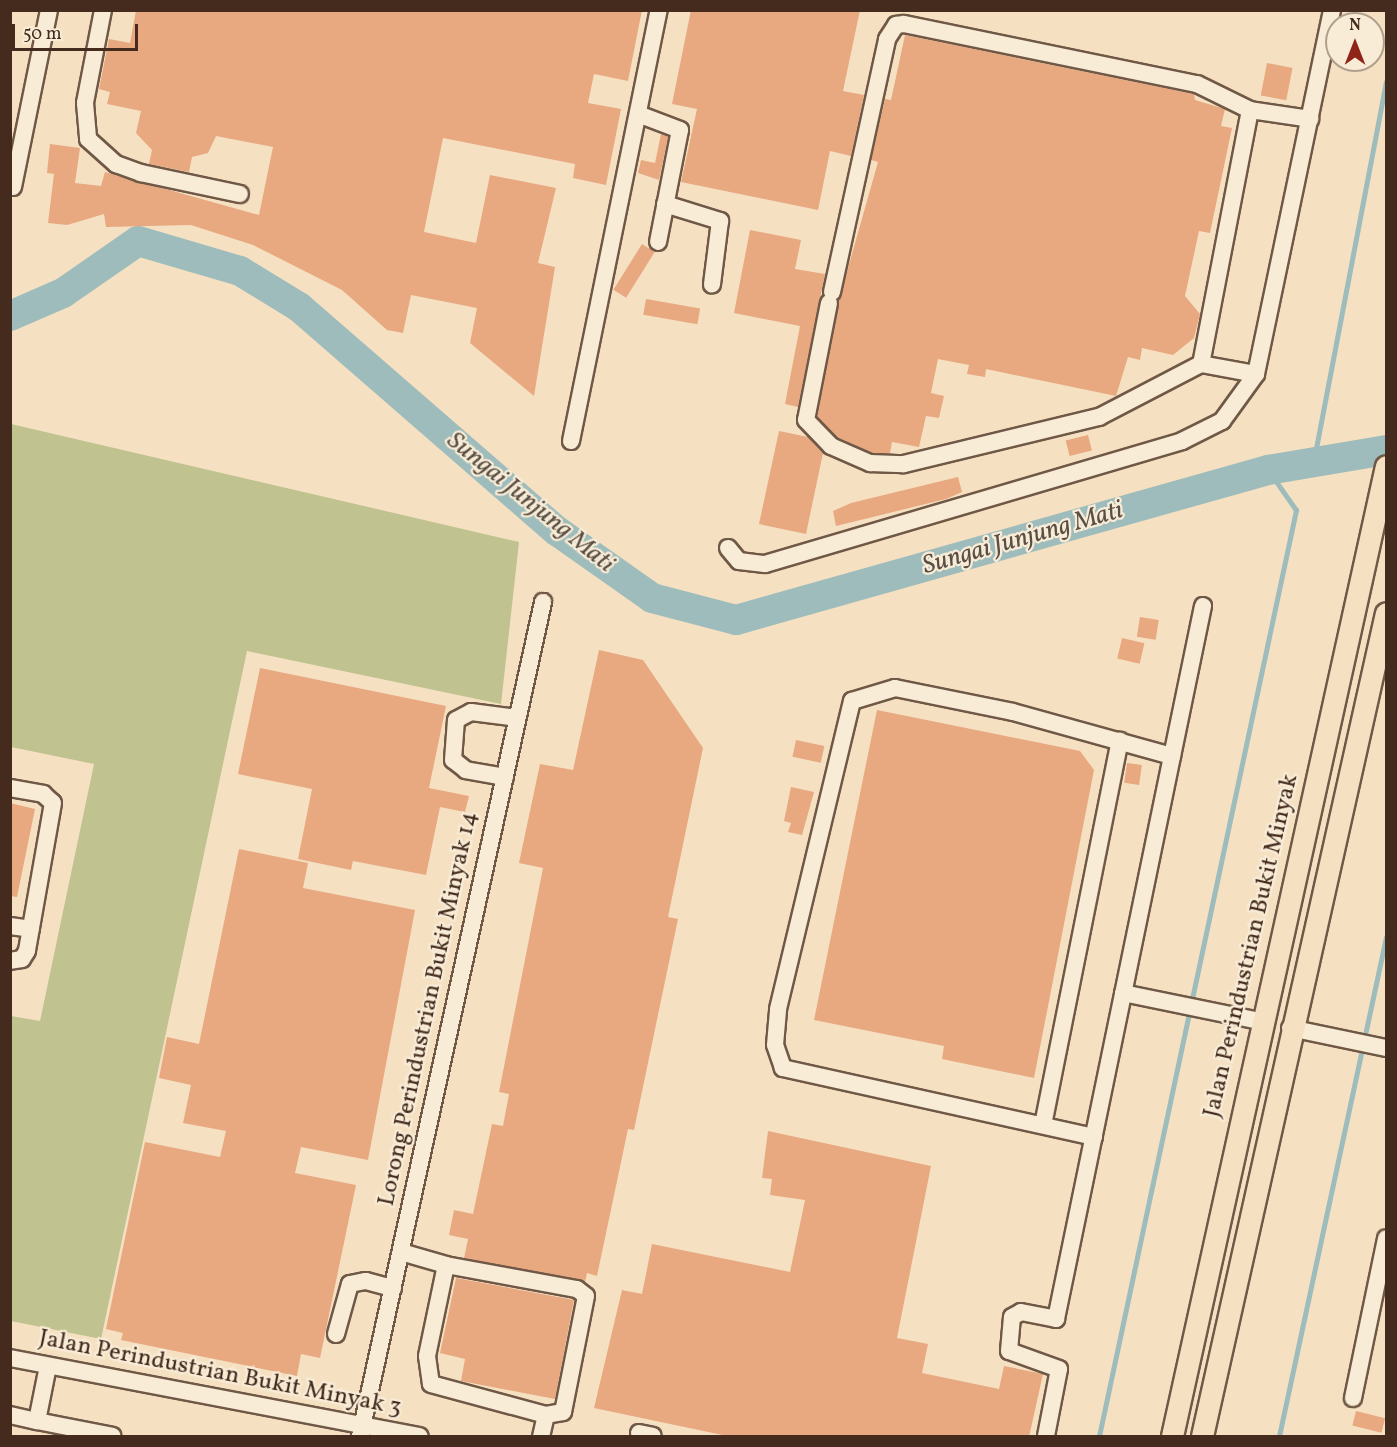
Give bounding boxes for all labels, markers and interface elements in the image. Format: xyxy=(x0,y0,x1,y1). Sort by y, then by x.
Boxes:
scale bar xyxy=(15,12,141,50)
north arrow xyxy=(1325,12,1385,72)
text: N xyxy=(1349,15,1361,37)
text: 50 m xyxy=(23,22,62,47)
water label: Sungai Junjung Mati xyxy=(440,426,620,580)
water label: Sungai Junjung Mati xyxy=(919,496,1127,582)
street label: Jalan Perindustrian Bukit Minyak xyxy=(1198,771,1306,1121)
street label: Lorong Perindustrian Bukit Minyak 14 xyxy=(373,809,485,1209)
street label: Jalan Perindustrian Bukit Minyak 3 xyxy=(36,1325,404,1423)

